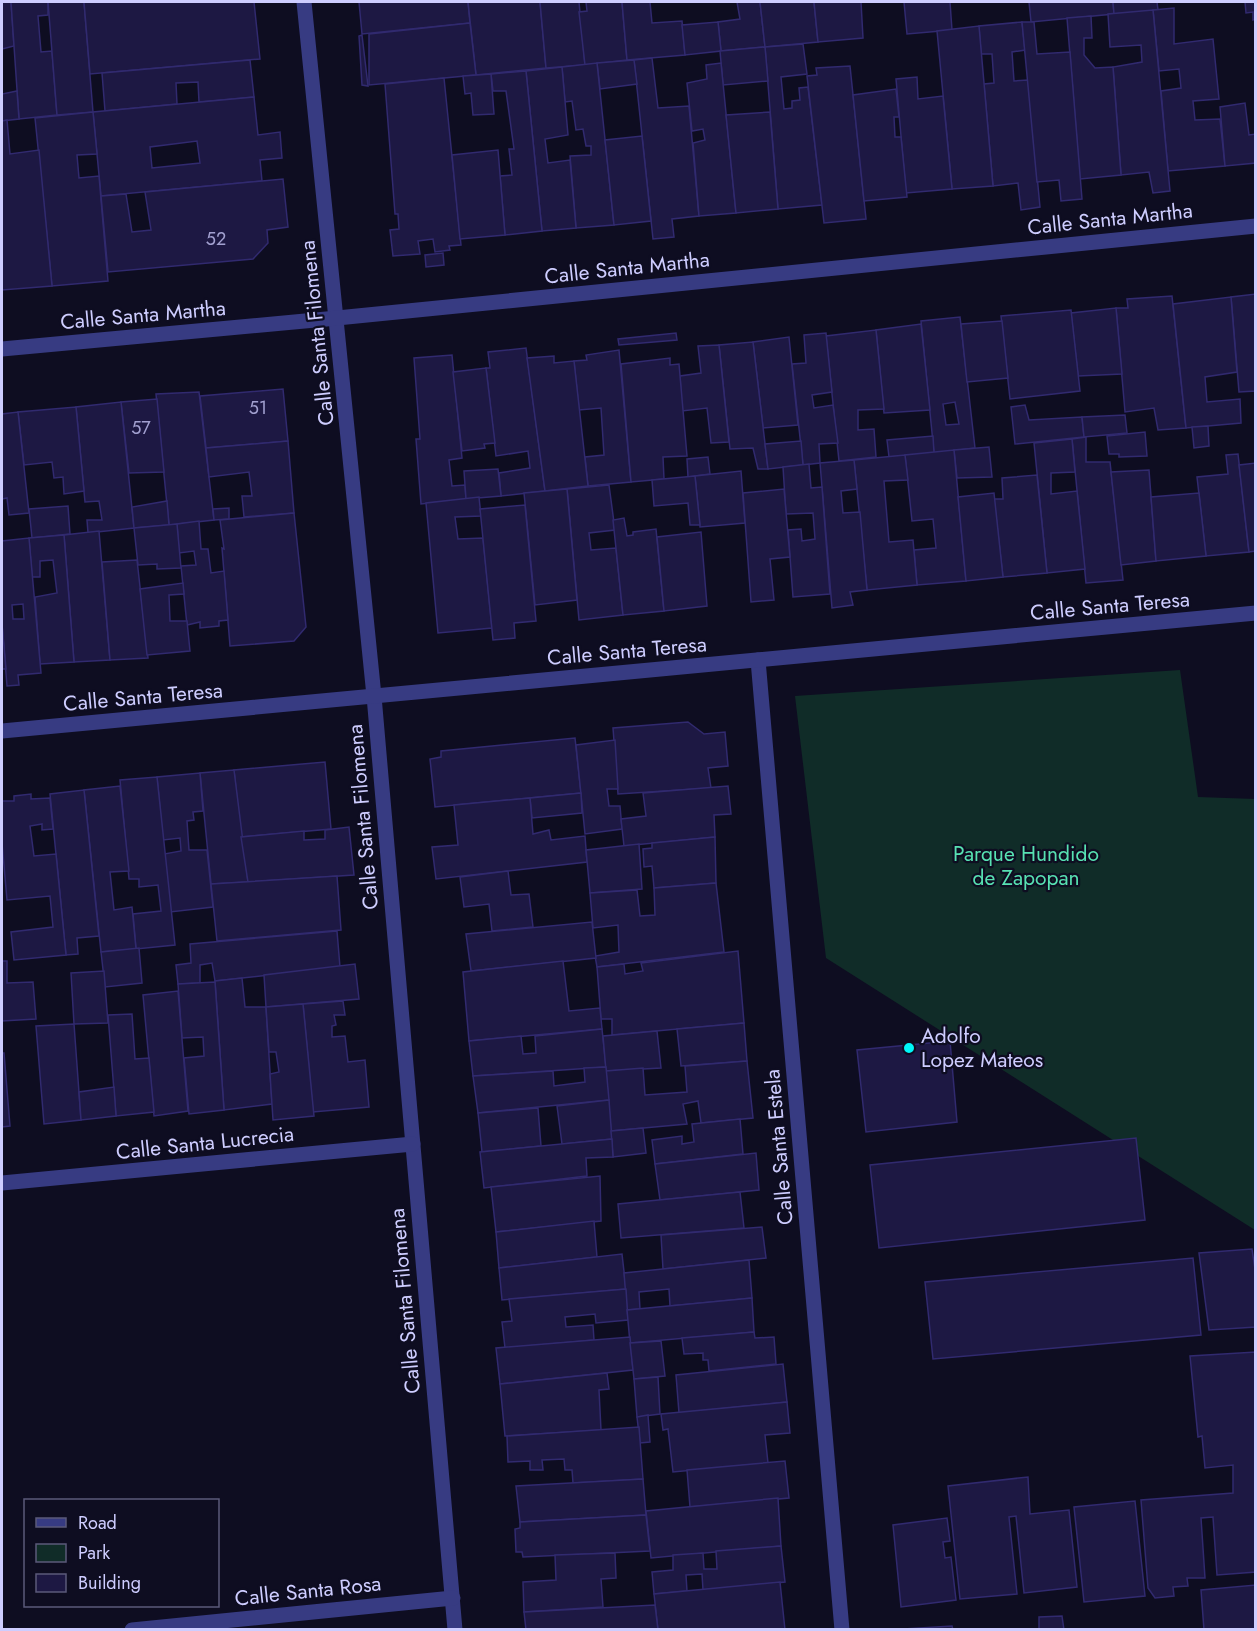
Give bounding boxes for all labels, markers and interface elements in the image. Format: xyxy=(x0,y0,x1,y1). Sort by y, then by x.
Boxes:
street label: Calle Santa Martha xyxy=(1026,195,1194,243)
house number: 52 xyxy=(206,226,226,252)
street label: Calle Santa Filomena xyxy=(292,239,342,427)
street label: Calle Santa Martha xyxy=(543,244,711,292)
street label: Calle Santa Martha xyxy=(59,293,227,337)
house number: 51 xyxy=(249,395,267,421)
house number: 57 xyxy=(131,415,151,441)
street label: Calle Santa Teresa xyxy=(1029,584,1191,628)
street label: Calle Santa Teresa xyxy=(546,629,708,673)
street label: Calle Santa Teresa xyxy=(62,675,224,719)
street label: Calle Santa Filomena xyxy=(340,723,386,911)
park label: Parque Hundido de Zapopan xyxy=(953,839,1099,893)
place label: Adolfo Lopez Mateos xyxy=(921,1021,1043,1075)
marker: Adolfo Lopez Mateos xyxy=(902,1041,916,1055)
street label: Calle Santa Estela xyxy=(757,1068,801,1226)
street label: Calle Santa Lucrecia xyxy=(115,1119,295,1167)
street label: Calle Santa Filomena xyxy=(382,1207,428,1395)
legend xyxy=(24,1499,219,1607)
text: Road xyxy=(78,1510,117,1536)
text: Park xyxy=(78,1540,110,1566)
street label: Calle Santa Rosa xyxy=(233,1568,383,1614)
text: Building xyxy=(78,1570,141,1596)

